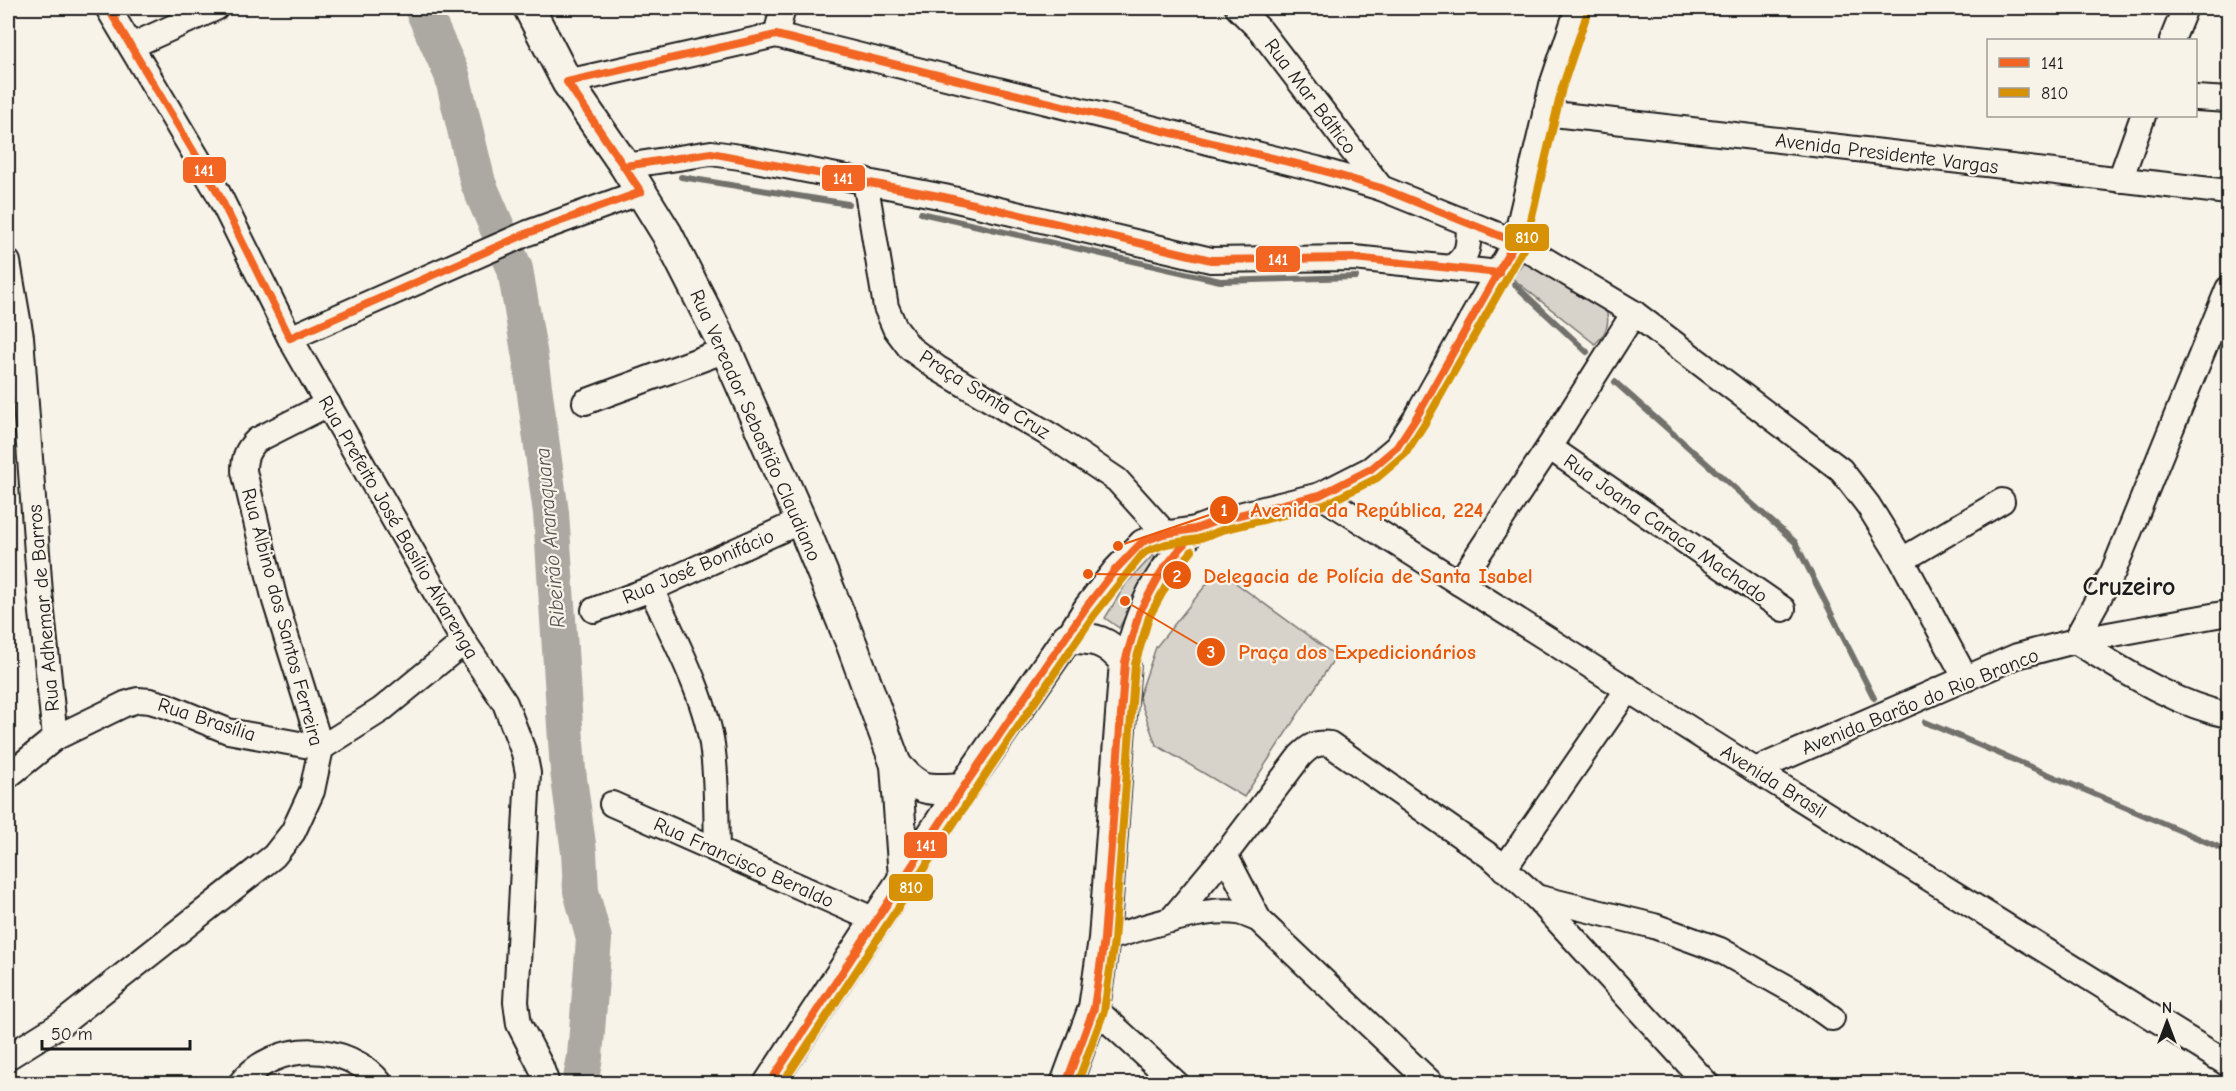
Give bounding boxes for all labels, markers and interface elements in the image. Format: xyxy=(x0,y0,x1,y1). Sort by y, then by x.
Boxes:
street label: Rua Mar Báltico xyxy=(1260,34,1361,158)
legend xyxy=(1987,39,2197,117)
text: 141 xyxy=(2041,53,2064,74)
text: 810 xyxy=(2041,83,2068,104)
street label: Avenida Presidente Vargas xyxy=(1774,128,2000,179)
line badge: 141 xyxy=(182,156,227,184)
text: 141 xyxy=(194,162,214,180)
line badge: 141 xyxy=(821,164,866,192)
text: 141 xyxy=(833,170,853,188)
line badge: 810 xyxy=(1504,223,1550,252)
text: 810 xyxy=(1515,229,1539,247)
line badge: 141 xyxy=(1255,245,1301,273)
text: 141 xyxy=(1268,251,1288,269)
street label: Rua Vereador Sebastião Claudiano xyxy=(685,286,826,565)
street label: Praça Santa Cruz xyxy=(915,345,1054,444)
street label: Rua Prefeito José Basílio Alvarenga xyxy=(314,391,484,663)
water label: Ribeirão Araraquara xyxy=(530,447,570,629)
street label: Rua Joana Caraca Machado xyxy=(1559,449,1772,608)
street label: Rua Albino dos Santos Ferreira xyxy=(237,486,328,749)
callout: Avenida da República, 224 xyxy=(1209,490,1496,529)
text: Avenida da República, 224 xyxy=(1251,498,1484,522)
text: 1 xyxy=(1220,500,1228,521)
street label: Rua Adhemar de Barros xyxy=(23,503,64,713)
street label: Rua José Bonifácio xyxy=(619,524,777,609)
callout: Delegacia de Polícia de Santa Isabel xyxy=(1162,556,1545,595)
text: Delegacia de Polícia de Santa Isabel xyxy=(1203,564,1533,588)
text: 2 xyxy=(1173,566,1182,587)
district label: Cruzeiro xyxy=(2083,572,2175,602)
callout: Praça dos Expedicionários xyxy=(1196,633,1488,672)
text: Praça dos Expedicionários xyxy=(1238,640,1476,664)
text: 3 xyxy=(1207,642,1215,663)
street label: Avenida Barão do Rio Branco xyxy=(1798,643,2042,760)
street label: Rua Brasília xyxy=(155,693,259,746)
street label: Avenida Brasil xyxy=(1717,740,1831,823)
street label: Rua Francisco Beraldo xyxy=(650,812,837,913)
line badge: 141 xyxy=(903,831,948,859)
text: 141 xyxy=(916,837,936,855)
line badge: 810 xyxy=(888,873,934,902)
text: 810 xyxy=(899,879,923,897)
north arrow xyxy=(2137,992,2197,1052)
text: N xyxy=(2162,999,2172,1017)
scale bar xyxy=(42,1013,190,1051)
text: 50 m xyxy=(51,1024,93,1045)

